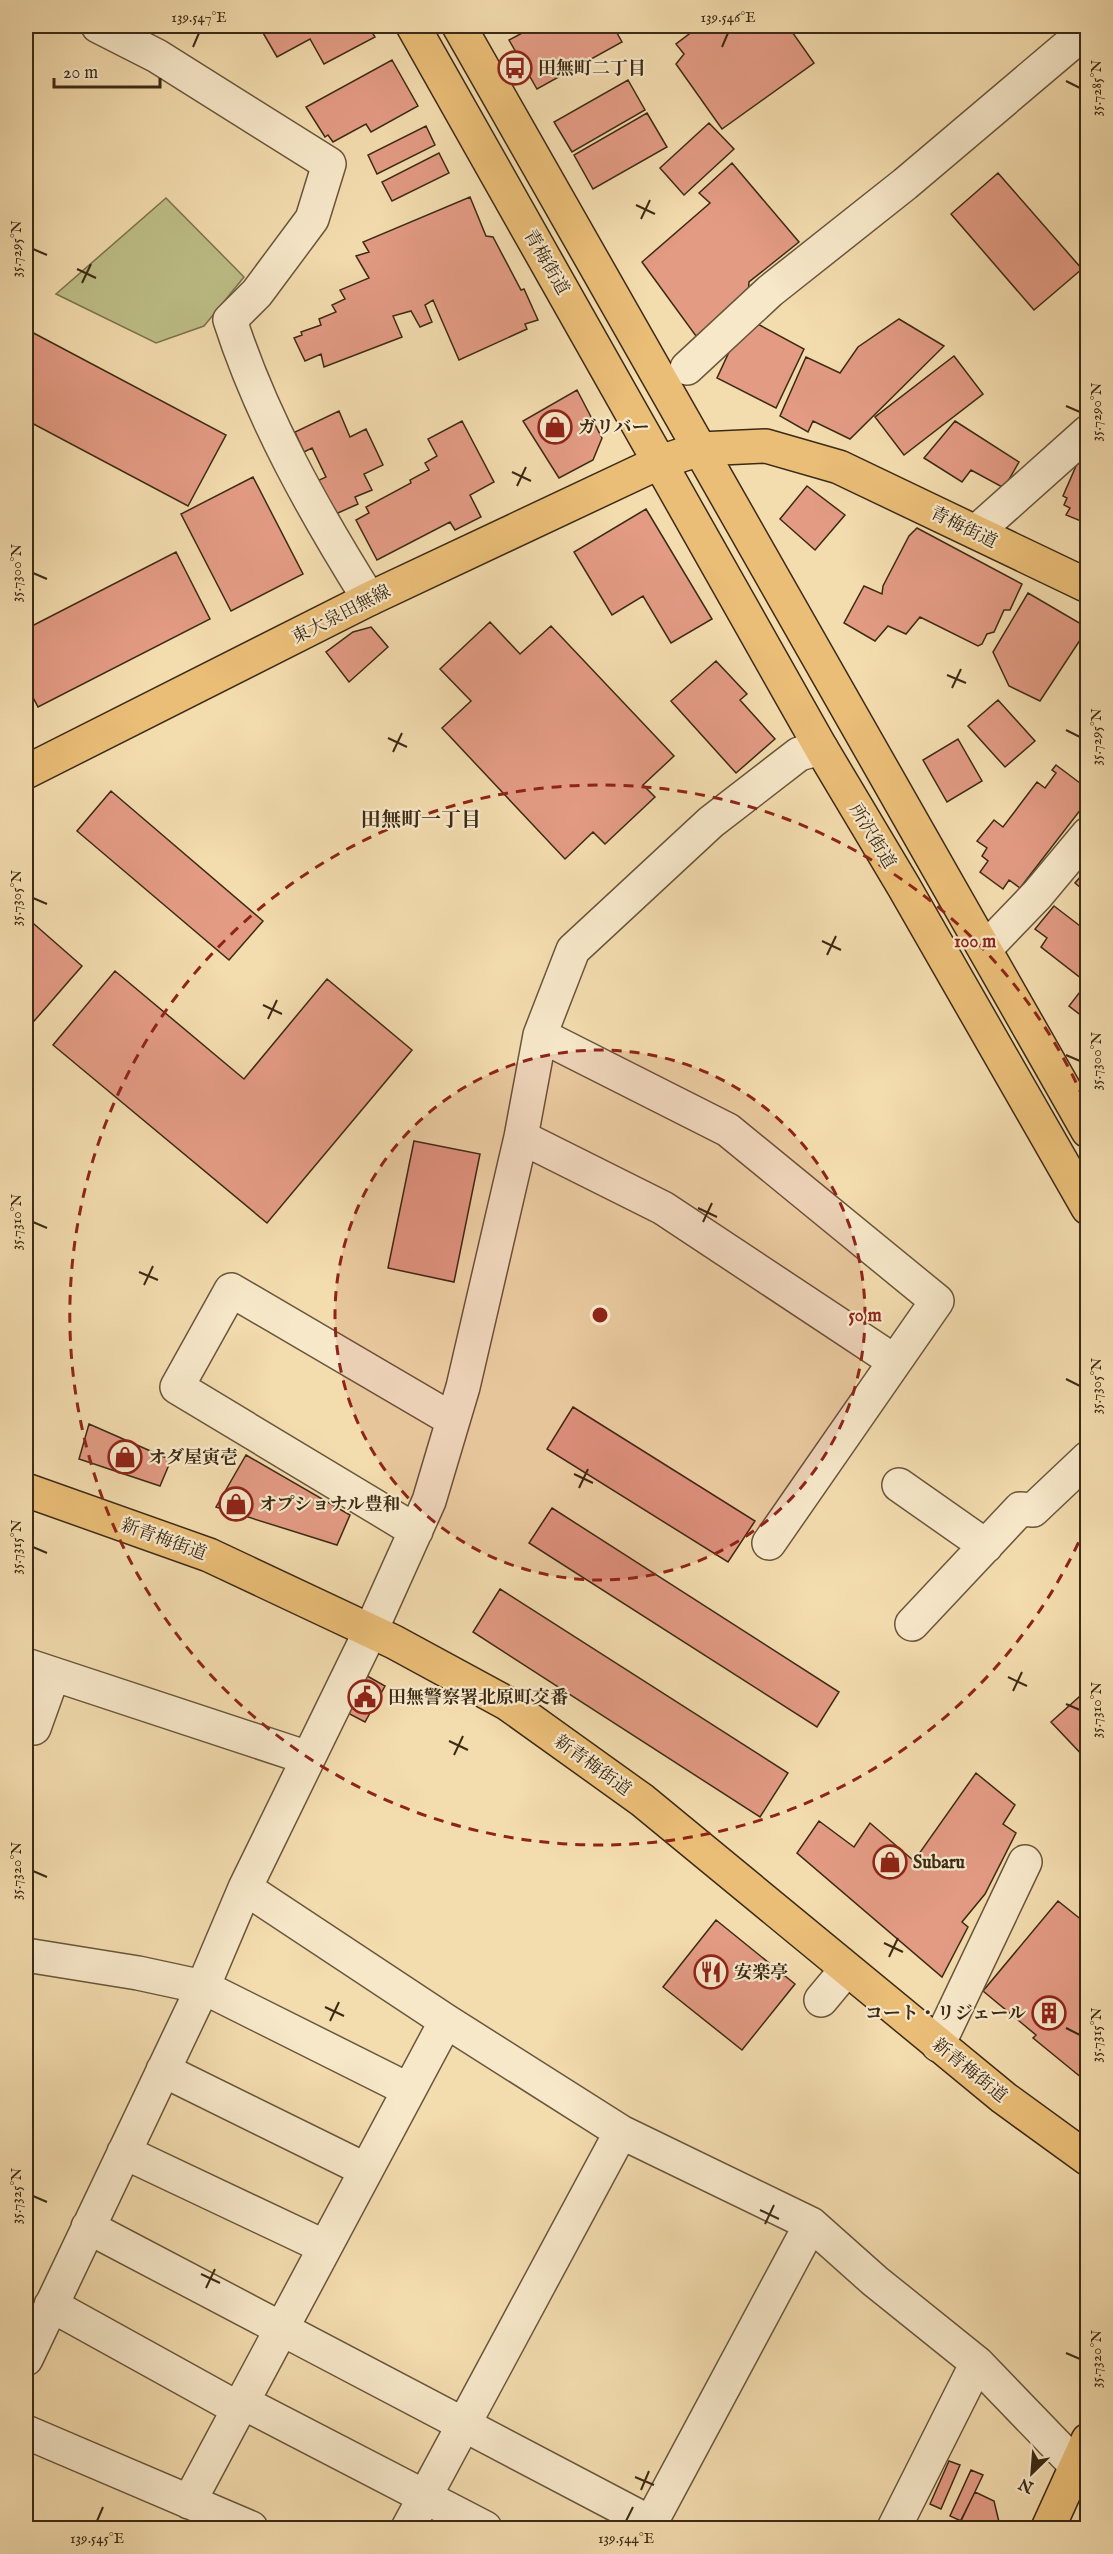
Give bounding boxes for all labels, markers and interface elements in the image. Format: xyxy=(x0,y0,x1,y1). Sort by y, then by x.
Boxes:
text: 139.547°E xyxy=(171,8,227,27)
text: 139.546°E xyxy=(700,8,756,27)
bus stop icon: 田無町二丁目 xyxy=(497,50,533,86)
scale bar xyxy=(54,51,160,89)
place label: 田無町二丁目 xyxy=(538,58,646,81)
text: 35.7285°N xyxy=(1087,60,1106,116)
text: 20 m xyxy=(63,62,98,85)
text: 35.7295°N xyxy=(7,220,26,278)
street label: 青梅街道 xyxy=(518,226,574,300)
text: 35.7290°N xyxy=(1087,382,1106,442)
shop icon: ガリバー xyxy=(537,409,573,445)
place label: ガリバー xyxy=(578,417,649,440)
street label: 青梅街道 xyxy=(926,502,1001,554)
text: 35.7300°N xyxy=(7,544,26,602)
street label: 東大泉田無線 xyxy=(288,581,395,650)
text: 35.7295°N xyxy=(1087,708,1106,766)
street label: 所沢街道 xyxy=(843,800,900,874)
district label: 田無町一丁目 xyxy=(361,808,481,833)
text: 35.7305°N xyxy=(7,870,26,926)
text: 100 m xyxy=(954,931,996,954)
text: 35.7300°N xyxy=(1087,1032,1106,1090)
text: 35.7310°N xyxy=(7,1194,26,1250)
centre of rings xyxy=(590,1305,610,1325)
text: 50 m xyxy=(848,1305,882,1328)
text: 35.7305°N xyxy=(1087,1358,1106,1414)
shop icon: オダ屋寅壱 xyxy=(107,1439,143,1475)
place label: オダ屋寅壱 xyxy=(148,1447,238,1470)
shop icon: オプショナル豊和 xyxy=(218,1486,254,1522)
place label: オプショナル豊和 xyxy=(259,1494,400,1517)
street label: 新青梅街道 xyxy=(117,1514,210,1567)
text: 35.7315°N xyxy=(7,1520,26,1574)
public building icon: 田無警察署北原町交番 xyxy=(347,1679,383,1715)
text: 35.7310°N xyxy=(1087,1682,1106,1738)
place label: 田無警察署北原町交番 xyxy=(388,1687,568,1710)
street label: 新青梅街道 xyxy=(549,1730,635,1802)
text: 35.7320°N xyxy=(7,1842,26,1900)
shop icon: Subaru xyxy=(872,1844,908,1880)
place label: Subaru xyxy=(913,1852,966,1875)
restaurant icon: 安楽亭 xyxy=(693,1954,729,1990)
place label: 安楽亭 xyxy=(734,1962,788,1985)
building icon: コート・リジェール xyxy=(1031,1995,1067,2031)
place label: コート・リジェール xyxy=(865,2003,1026,2026)
text: 35.7315°N xyxy=(1087,2008,1106,2062)
street label: 新青梅街道 xyxy=(927,2034,1011,2108)
text: 35.7325°N xyxy=(7,2168,26,2224)
text: 35.7320°N xyxy=(1087,2330,1106,2388)
north arrow xyxy=(1002,2443,1062,2503)
text: N xyxy=(1016,2473,1038,2497)
text: 139.545°E xyxy=(70,2529,124,2548)
text: 139.544°E xyxy=(598,2529,654,2548)

